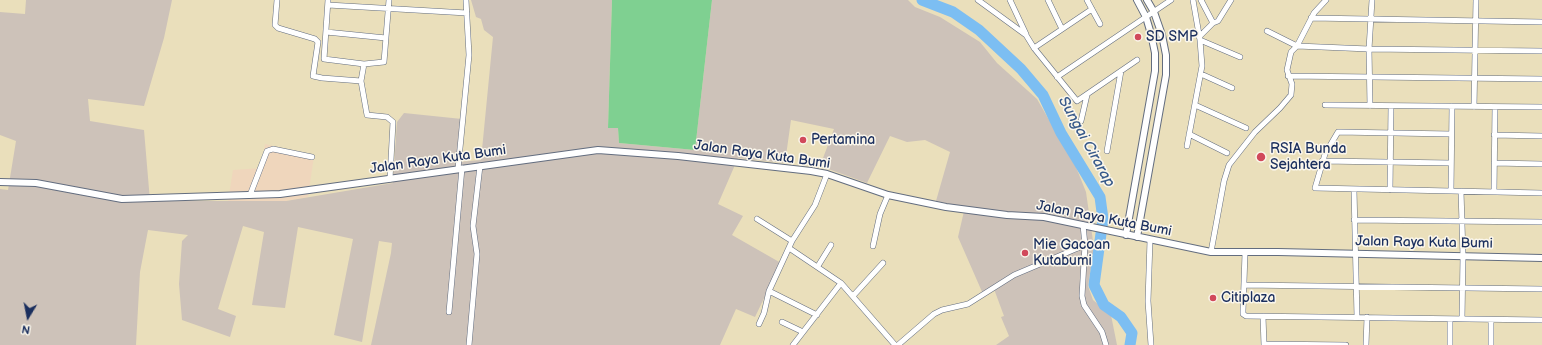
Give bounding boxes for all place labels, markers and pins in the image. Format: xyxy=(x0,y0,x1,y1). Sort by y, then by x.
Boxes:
place label: SD SMP xyxy=(1146,29,1198,45)
marker: SD SMP xyxy=(1133,32,1143,42)
place label: Pertamina xyxy=(811,132,875,148)
marker: Pertamina xyxy=(798,135,808,145)
place label: RSIA Bunda Sejahtera xyxy=(1270,141,1346,174)
marker: RSIA Bunda Sejahtera xyxy=(1255,151,1267,163)
place label: Mie Gacoan Kutabumi xyxy=(1033,237,1110,270)
marker: Mie Gacoan Kutabumi xyxy=(1020,248,1030,258)
place label: Citiplaza xyxy=(1221,290,1275,306)
marker: Citiplaza xyxy=(1208,293,1218,303)

